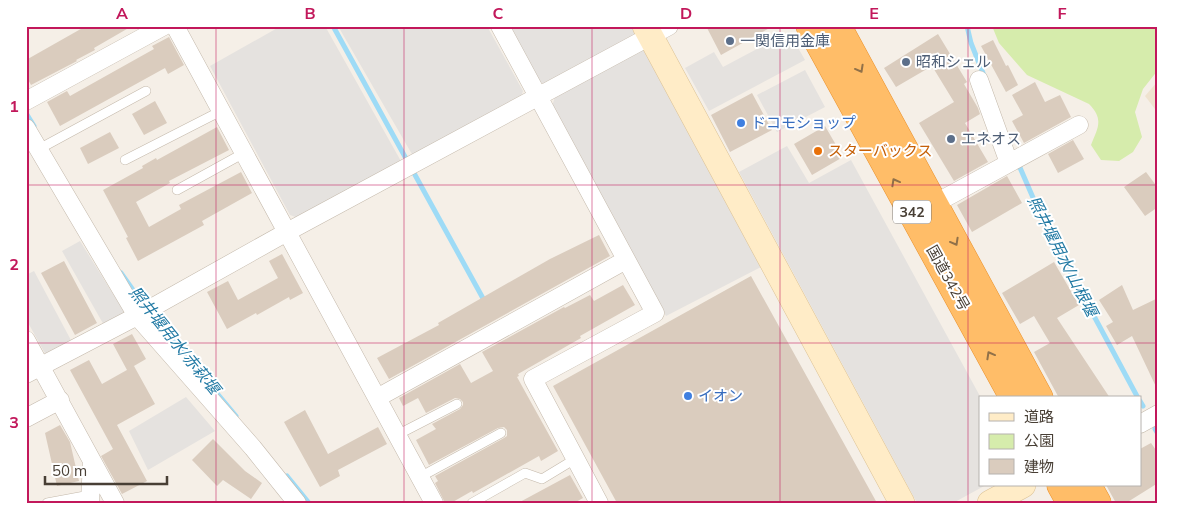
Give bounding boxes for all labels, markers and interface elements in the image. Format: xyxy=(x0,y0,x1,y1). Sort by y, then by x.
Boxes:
text: A xyxy=(116,3,128,23)
text: B xyxy=(304,3,316,23)
text: C xyxy=(493,3,504,23)
text: D xyxy=(680,3,692,23)
text: E xyxy=(869,3,879,23)
text: F xyxy=(1057,3,1067,23)
place label: 一関信用金庫 xyxy=(740,31,830,50)
marker: 一関信用金庫 xyxy=(724,35,736,47)
place label: 昭和シェル xyxy=(916,52,991,71)
marker: 昭和シェル xyxy=(900,56,912,68)
one-way arrow xyxy=(854,64,864,73)
text: 1 xyxy=(9,96,19,116)
place label: ドコモショップ xyxy=(751,113,856,132)
marker: ドコモショップ xyxy=(735,117,747,129)
place label: エネオス xyxy=(961,129,1021,148)
marker: エネオス xyxy=(945,133,957,145)
place label: スターバックス xyxy=(828,141,932,160)
marker: スターバックス xyxy=(812,145,824,157)
one-way arrow xyxy=(891,178,901,187)
water label: 照井堰用水/山根堰 xyxy=(1024,192,1103,322)
road number: 342 xyxy=(893,200,931,223)
one-way arrow xyxy=(948,237,958,246)
street label: 国道342号 xyxy=(923,242,974,314)
text: 2 xyxy=(9,254,19,274)
water label: 照井堰用水/赤萩堰 xyxy=(126,282,226,400)
one-way arrow xyxy=(986,351,996,360)
place label: イオン xyxy=(698,386,743,405)
marker: イオン xyxy=(682,390,694,402)
legend xyxy=(979,396,1142,486)
text: 道路 xyxy=(1024,407,1054,426)
text: 3 xyxy=(9,412,19,432)
text: 公園 xyxy=(1024,431,1054,450)
scale bar xyxy=(45,454,168,486)
text: 建物 xyxy=(1024,457,1054,476)
text: 50 m xyxy=(52,461,87,480)

